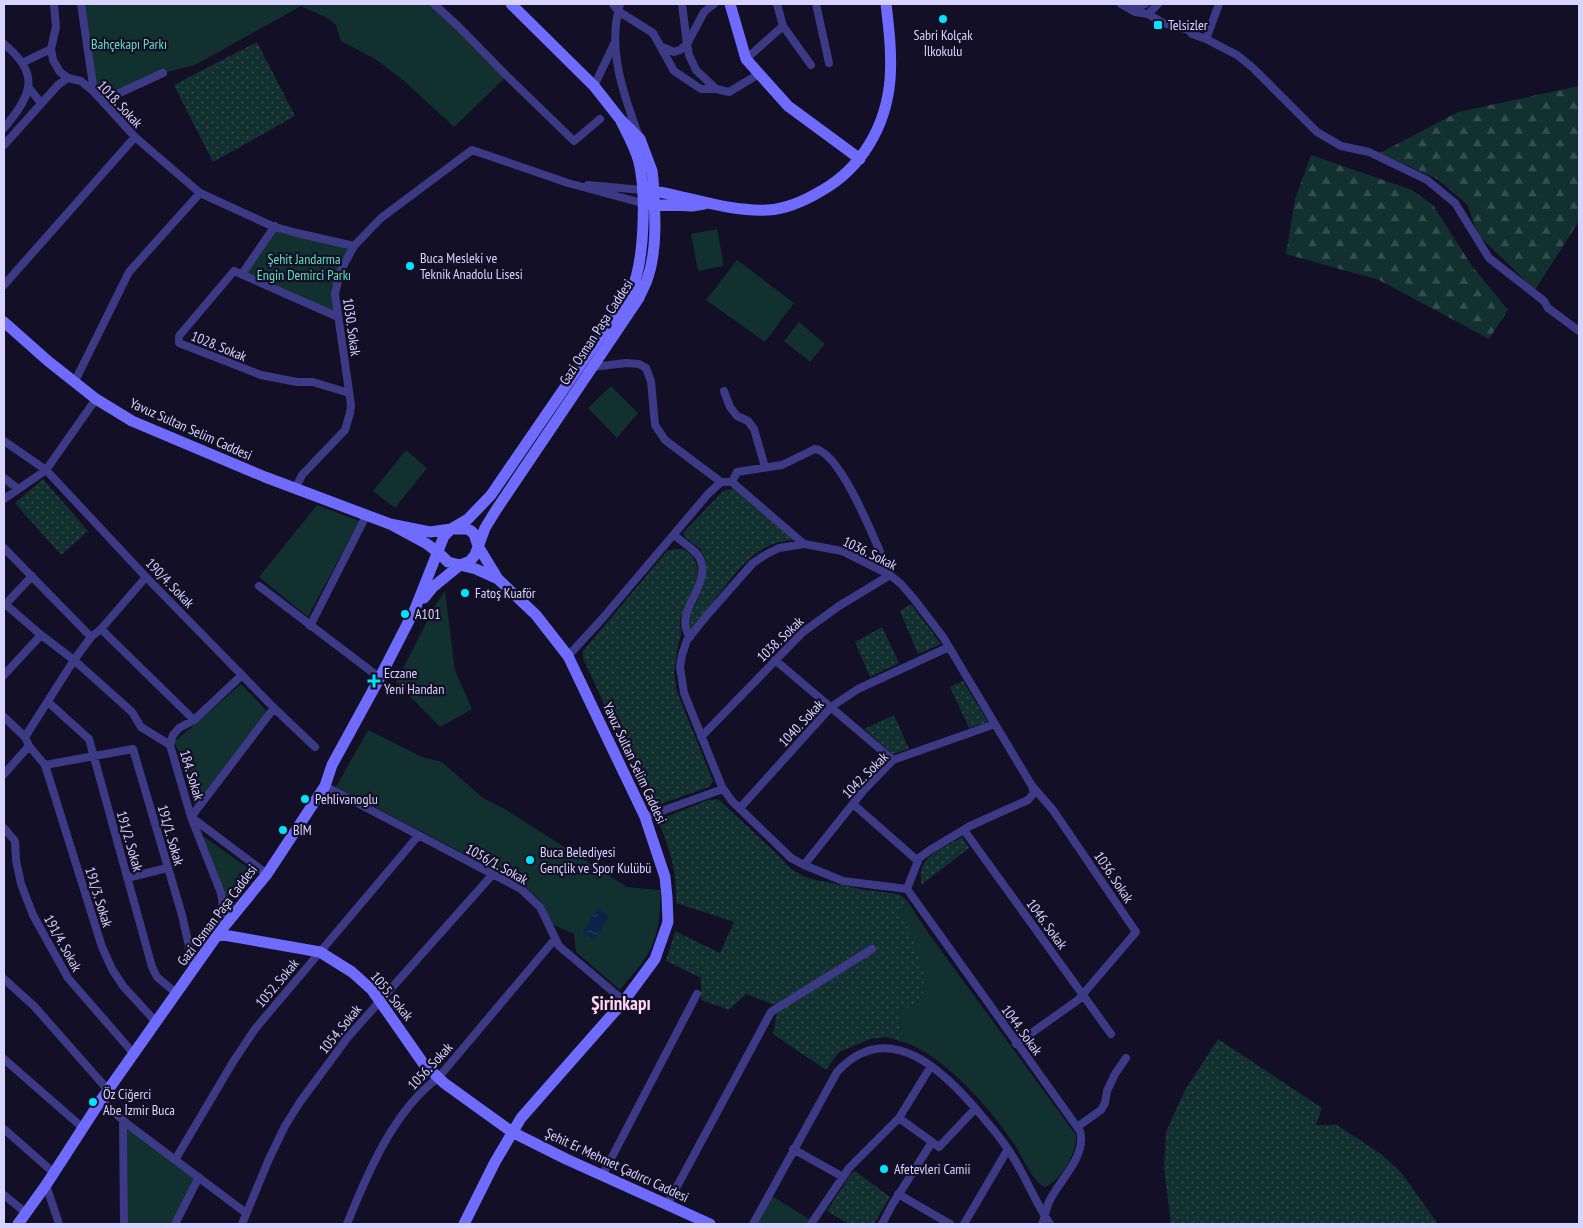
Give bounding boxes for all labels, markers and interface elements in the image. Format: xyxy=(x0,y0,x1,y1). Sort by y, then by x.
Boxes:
marker: Sabri Kolçak İlkokulu xyxy=(937,13,949,25)
place label: Telsizler xyxy=(1168,16,1208,34)
marker: Telsizler xyxy=(1152,19,1164,31)
place label: Sabri Kolçak İlkokulu xyxy=(913,26,973,60)
park label: Bahçekapı Parkı xyxy=(91,35,167,53)
street label: 1018. Sokak xyxy=(94,77,147,132)
place label: Buca Mesleki ve Teknik Anadolu Lisesi xyxy=(420,249,523,283)
park label: Şehit Jandarma Engin Demirci Parkı xyxy=(257,250,351,284)
marker: Buca Mesleki ve Teknik Anadolu Lisesi xyxy=(404,260,416,272)
street label: Gazi Osman Paşa Caddesi xyxy=(555,276,637,388)
street label: 1030. Sokak xyxy=(339,297,365,358)
street label: 1028. Sokak xyxy=(189,327,250,365)
street label: Yavuz Sultan Selim Caddesi xyxy=(127,394,255,464)
street label: 1036. Sokak xyxy=(840,532,901,574)
street label: 190/4. Sokak xyxy=(142,554,199,612)
place label: Fatoş Kuaför xyxy=(475,584,536,602)
marker: Fatoş Kuaför xyxy=(459,587,471,599)
place label: A101 xyxy=(415,605,441,623)
marker: A101 xyxy=(399,608,411,620)
street label: 1038. Sokak xyxy=(753,612,808,666)
place label: Eczane Yeni Handan xyxy=(384,664,444,698)
marker: Eczane Yeni Handan xyxy=(368,675,380,687)
street label: 1040. Sokak xyxy=(775,695,828,750)
street label: Yavuz Sultan Selim Caddesi xyxy=(599,699,671,827)
street label: 184. Sokak xyxy=(176,748,208,803)
street label: 1042. Sokak xyxy=(838,748,892,802)
place label: Pehlivanoglu xyxy=(315,790,378,808)
marker: Pehlivanoglu xyxy=(299,793,311,805)
street label: 191/1. Sokak xyxy=(154,803,188,868)
street label: 191/2. Sokak xyxy=(113,809,147,874)
place label: BİM xyxy=(293,821,312,839)
marker: BİM xyxy=(277,824,289,836)
street label: 1056/1. Sokak xyxy=(463,839,532,889)
place label: Buca Belediyesi Gençlik ve Spor Kulübü xyxy=(540,843,651,877)
street label: 1036. Sokak xyxy=(1090,848,1138,907)
marker: Buca Belediyesi Gençlik ve Spor Kulübü xyxy=(524,854,536,866)
street label: Gazi Osman Paşa Caddesi xyxy=(173,861,261,969)
street label: 191/3. Sokak xyxy=(81,865,117,930)
street label: 1046. Sokak xyxy=(1023,895,1072,953)
street label: 191/4. Sokak xyxy=(40,911,86,975)
street label: 1052. Sokak xyxy=(251,954,303,1011)
street label: 1055. Sokak xyxy=(367,968,418,1025)
district label: Şirinkapı xyxy=(591,991,651,1015)
street label: 1054. Sokak xyxy=(315,1000,366,1057)
street label: 1044. Sokak xyxy=(998,1001,1047,1059)
street label: 1056. Sokak xyxy=(404,1038,457,1093)
place label: Öz Ciğerci Abe İzmir Buca xyxy=(103,1085,175,1119)
marker: Öz Ciğerci Abe İzmir Buca xyxy=(87,1096,99,1108)
street label: Şehit Er Mehmet Çadırcı Caddesi xyxy=(542,1124,692,1206)
place label: Afetevleri Camii xyxy=(894,1160,971,1178)
marker: Afetevleri Camii xyxy=(878,1163,890,1175)

